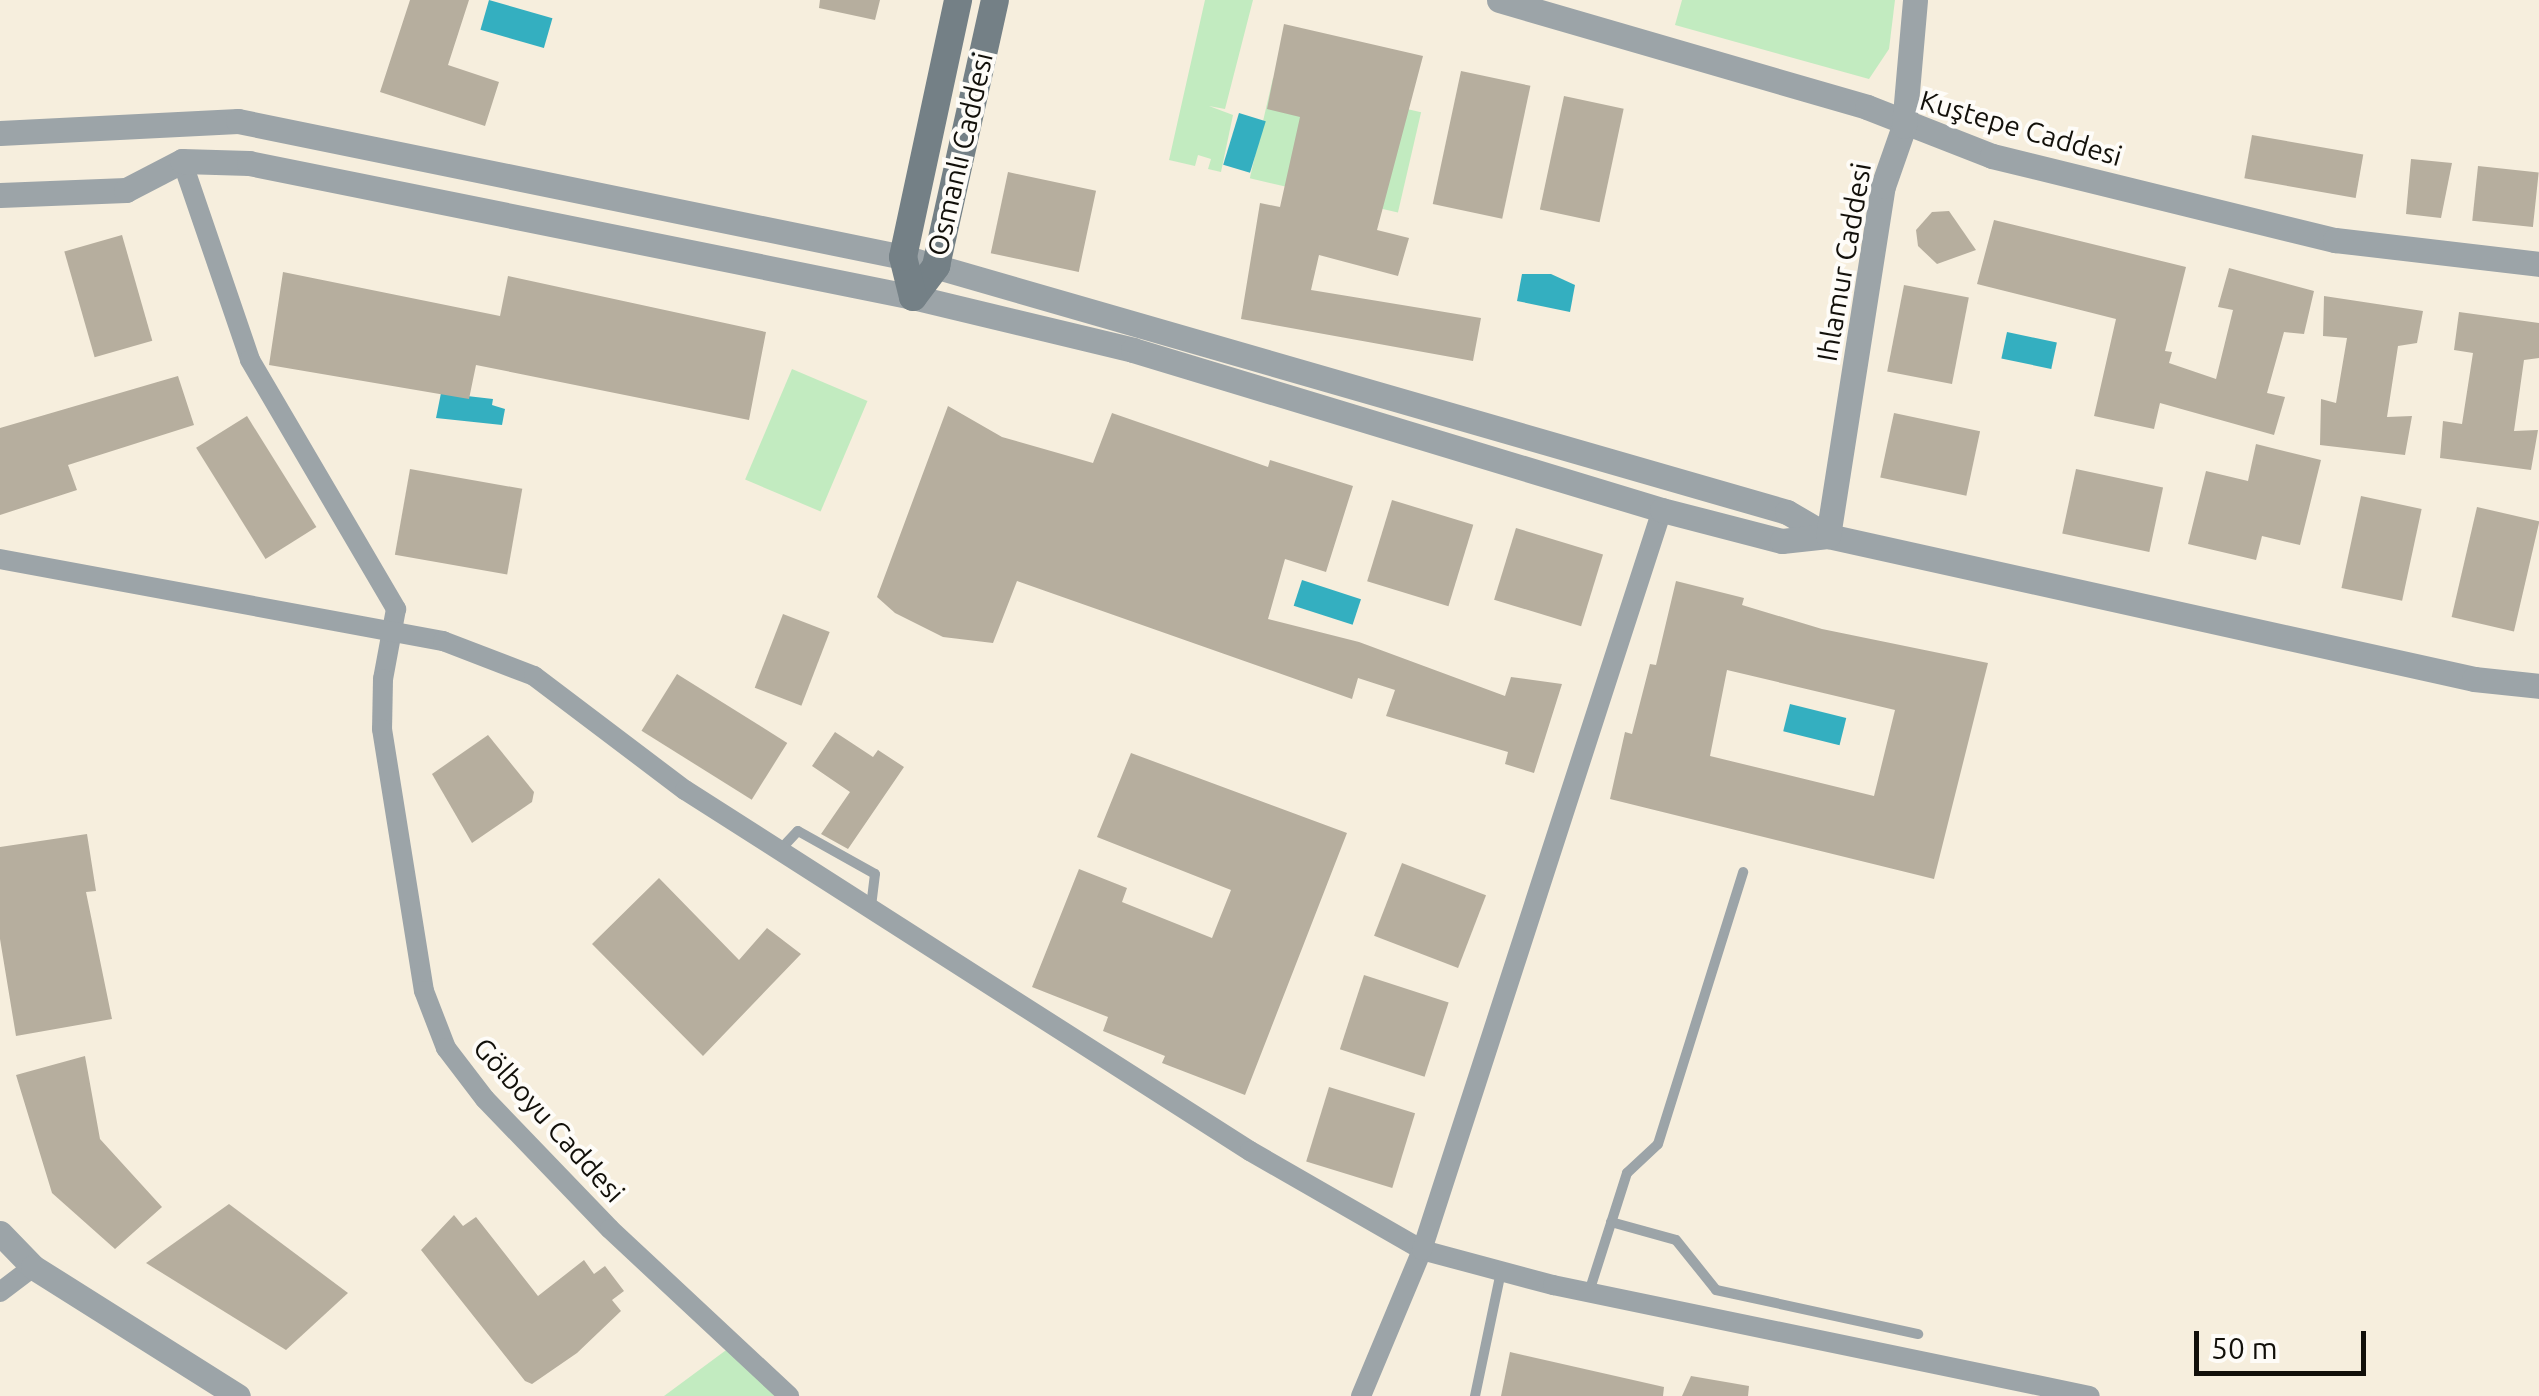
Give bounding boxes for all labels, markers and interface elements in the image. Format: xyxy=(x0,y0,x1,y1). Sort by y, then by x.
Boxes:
street label: Osmanlı Caddesi xyxy=(920,49,1000,259)
street label: Kuştepe Caddesi xyxy=(1916,83,2126,173)
street label: Ihlamur Caddesi xyxy=(1810,160,1878,364)
street label: Gölboyu Caddesi xyxy=(466,1031,632,1209)
scale bar xyxy=(2199,1311,2372,1373)
text: 50 m xyxy=(2211,1331,2278,1365)

